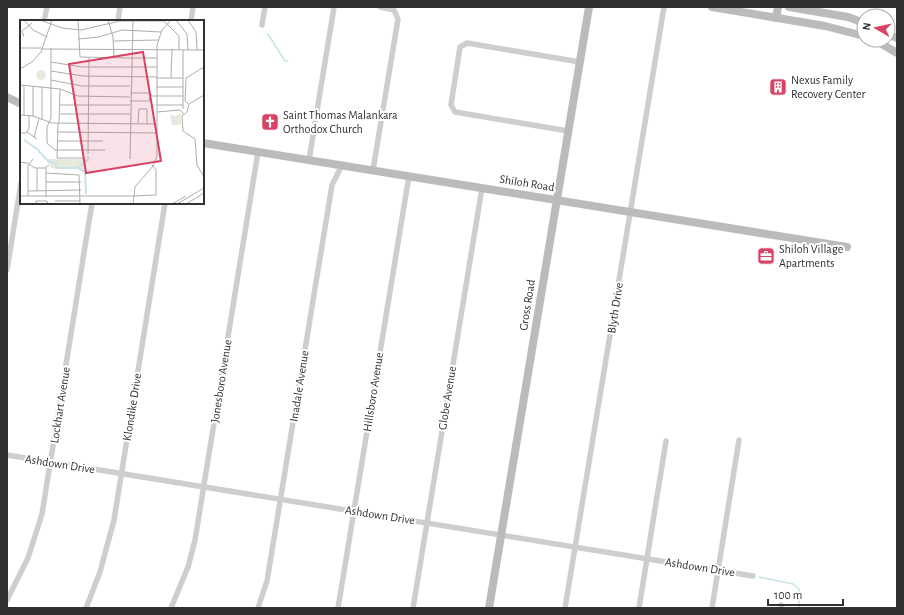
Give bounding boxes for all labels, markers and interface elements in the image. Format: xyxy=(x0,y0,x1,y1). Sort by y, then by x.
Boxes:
north arrow xyxy=(856,8,896,48)
inset map xyxy=(20,20,204,204)
text: N xyxy=(861,22,873,31)
place label: Nexus Family Recovery Center xyxy=(791,74,866,101)
building icon: Nexus Family Recovery Center xyxy=(768,77,788,97)
place label: Saint Thomas Malankara Orthodox Church xyxy=(283,109,398,135)
church icon: Saint Thomas Malankara Orthodox Church xyxy=(260,112,280,132)
street label: Shiloh Road xyxy=(499,173,555,193)
place label: Shiloh Village Apartments xyxy=(779,243,843,269)
office icon: Shiloh Village Apartments xyxy=(756,246,776,266)
street label: Gross Road xyxy=(517,279,537,331)
street label: Blyth Drive xyxy=(605,282,626,335)
street label: Jonesboro Avenue xyxy=(208,339,234,423)
street label: Inadale Avenue xyxy=(287,349,311,423)
street label: Hillsboro Avenue xyxy=(361,351,385,433)
street label: Globe Avenue xyxy=(436,365,458,431)
street label: Lockhart Avenue xyxy=(48,366,72,444)
street label: Klondike Drive xyxy=(121,372,143,442)
street label: Ashdown Drive xyxy=(24,453,96,475)
street label: Ashdown Drive xyxy=(344,504,416,526)
street label: Ashdown Drive xyxy=(664,556,736,578)
scale bar xyxy=(768,581,843,607)
text: 100 m xyxy=(774,589,802,601)

